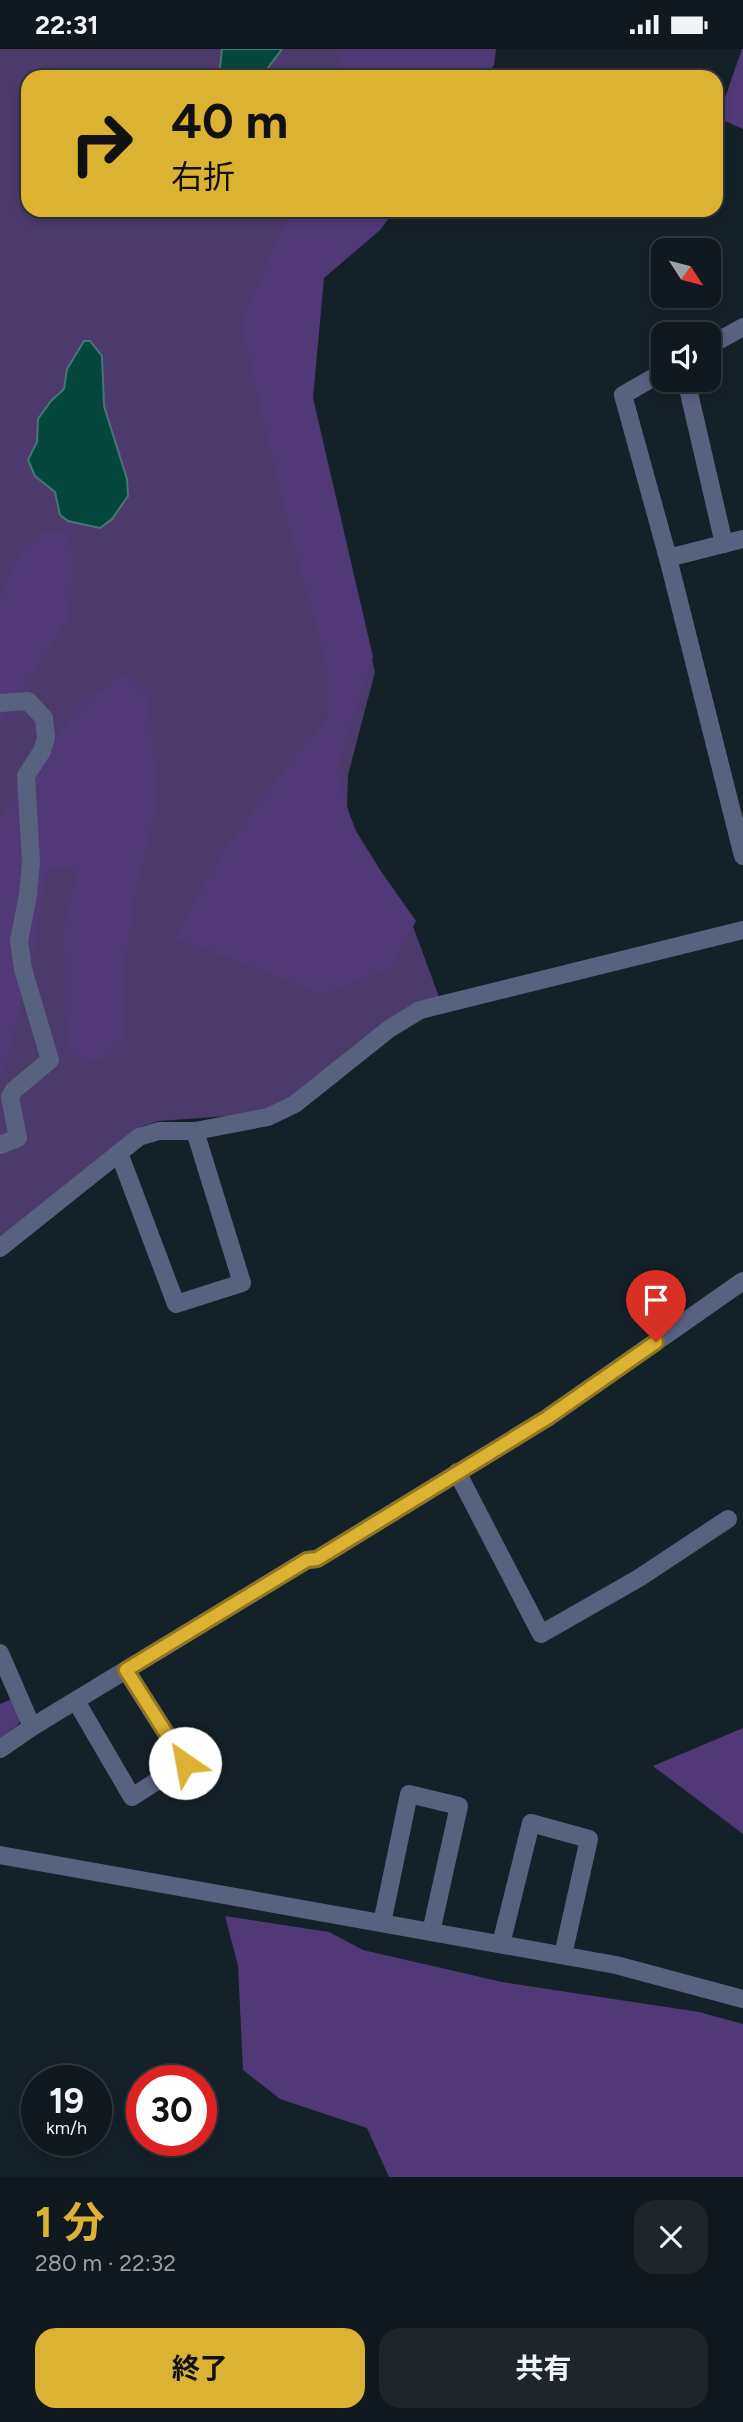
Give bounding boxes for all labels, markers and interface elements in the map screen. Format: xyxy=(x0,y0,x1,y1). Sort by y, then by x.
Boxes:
text: 22:31 xyxy=(35,9,98,41)
text: 40 m xyxy=(171,91,288,150)
icon: right xyxy=(56,98,147,189)
text: 右折 xyxy=(171,158,235,196)
north arrow xyxy=(651,238,721,308)
map controls xyxy=(651,238,721,392)
button: sound xyxy=(651,322,721,392)
pin xyxy=(626,1270,686,1342)
icon: arrive xyxy=(637,1281,675,1319)
position arrow xyxy=(148,1726,222,1800)
speed limit sign: 30 xyxy=(126,2065,217,2156)
text: 19 xyxy=(49,2080,84,2122)
text: km/h xyxy=(46,2117,87,2139)
text: 1 分 xyxy=(35,2197,105,2248)
button: close xyxy=(634,2200,708,2274)
text: 280 m · 22:32 xyxy=(35,2249,176,2277)
button: 終了 xyxy=(35,2328,365,2408)
button: 共有 xyxy=(379,2328,708,2408)

